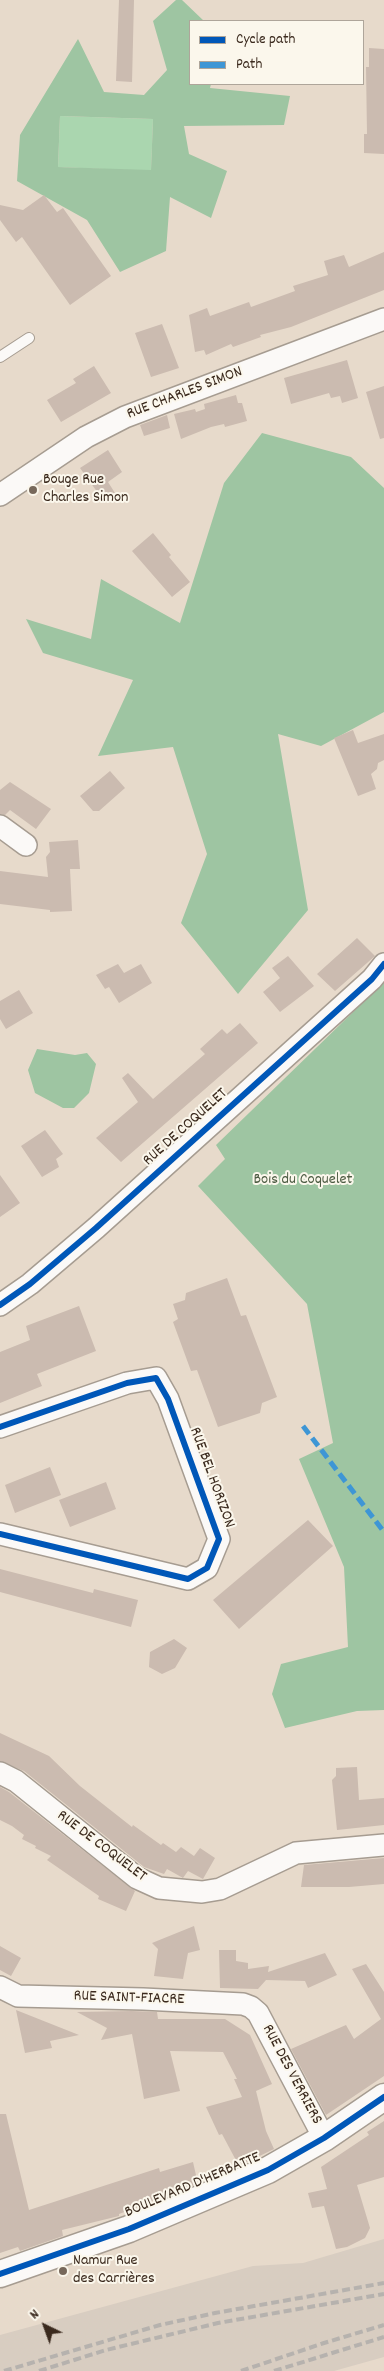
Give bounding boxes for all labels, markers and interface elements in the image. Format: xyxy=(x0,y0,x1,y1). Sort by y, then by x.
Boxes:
legend xyxy=(189,20,364,85)
text: Cycle path xyxy=(236,29,295,51)
text: Path xyxy=(236,54,262,76)
street label: RUE CHARLES SIMON xyxy=(125,363,245,425)
place label: Bouge Rue Charles Simon xyxy=(43,471,128,509)
marker: Bouge Rue Charles Simon xyxy=(27,484,39,496)
street label: RUE DE COQUELET xyxy=(140,1085,232,1171)
park label: Bois du Coquelet xyxy=(254,1171,352,1191)
street label: RUE BEL HORIZON xyxy=(184,1425,238,1531)
street label: RUE DE COQUELET xyxy=(52,1807,150,1887)
street label: RUE SAINT-FIACRE xyxy=(73,1987,185,2011)
street label: RUE DES VERRIERS xyxy=(257,2022,325,2128)
street label: BOULEVARD D'HERBATTE xyxy=(122,2149,264,2223)
place label: Namur Rue des Carrières xyxy=(73,2252,155,2290)
marker: Namur Rue des Carrières xyxy=(57,2265,69,2277)
north arrow xyxy=(20,2301,70,2351)
text: N xyxy=(26,2305,44,2325)

